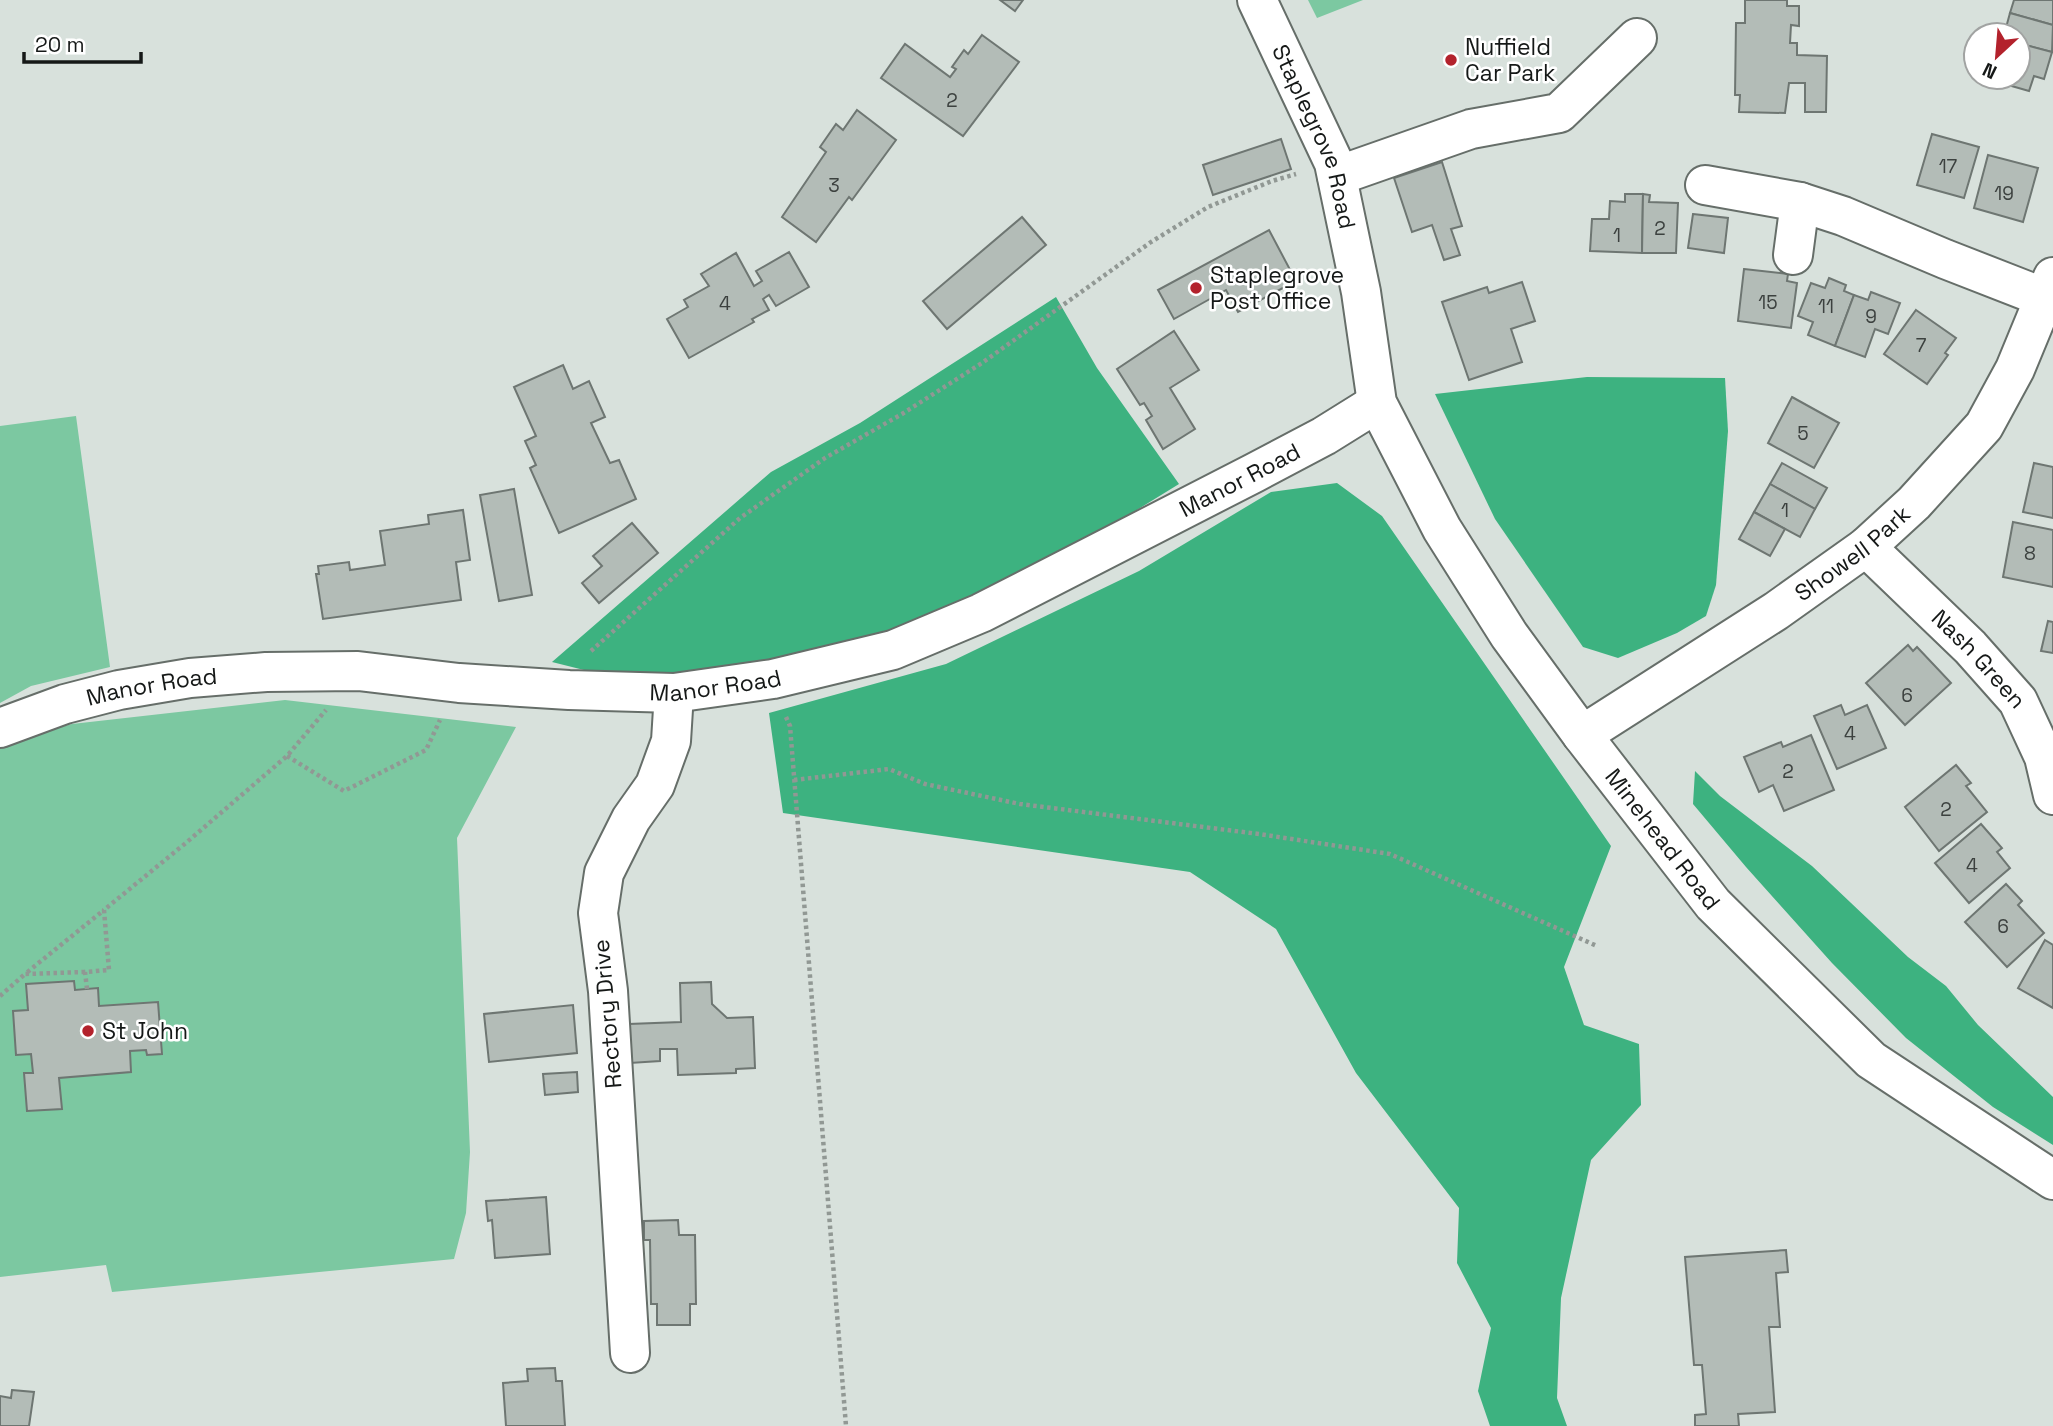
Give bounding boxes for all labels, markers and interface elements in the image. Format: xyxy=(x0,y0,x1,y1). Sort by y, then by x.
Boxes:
scale bar xyxy=(24,21,142,65)
north arrow xyxy=(1962,21,2032,91)
text: 20 m xyxy=(35,31,85,58)
place label: Nuffield Car Park xyxy=(1465,32,1555,88)
street label: Staplegrove Road xyxy=(1265,39,1362,232)
marker: Nuffield Car Park xyxy=(1443,52,1459,68)
text: N xyxy=(1979,57,2001,85)
house number: 2 xyxy=(946,88,958,113)
house number: 17 xyxy=(1939,154,1958,179)
house number: 3 xyxy=(828,173,840,198)
house number: 19 xyxy=(1994,181,2014,206)
house number: 2 xyxy=(1654,216,1666,241)
house number: 1 xyxy=(1613,223,1621,248)
place label: Staplegrove Post Office xyxy=(1210,260,1344,316)
marker: Staplegrove Post Office xyxy=(1188,280,1204,296)
house number: 15 xyxy=(1758,290,1778,315)
house number: 4 xyxy=(719,291,731,316)
house number: 11 xyxy=(1818,294,1834,319)
house number: 9 xyxy=(1865,304,1877,329)
house number: 7 xyxy=(1916,333,1927,358)
house number: 5 xyxy=(1797,421,1809,446)
street label: Manor Road xyxy=(1174,436,1305,524)
house number: 1 xyxy=(1781,498,1789,523)
street label: Showell Park xyxy=(1789,499,1917,608)
house number: 8 xyxy=(2024,541,2036,566)
street label: Nash Green xyxy=(1925,603,2033,715)
street label: Manor Road xyxy=(83,661,218,713)
street label: Manor Road xyxy=(649,663,784,709)
house number: 6 xyxy=(1901,683,1913,708)
house number: 4 xyxy=(1844,721,1856,746)
house number: 2 xyxy=(1782,759,1794,784)
street label: Minehead Road xyxy=(1598,762,1727,916)
house number: 2 xyxy=(1940,797,1952,822)
house number: 4 xyxy=(1966,853,1978,878)
house number: 6 xyxy=(1997,914,2009,939)
street label: Rectory Drive xyxy=(586,938,628,1090)
place label: St John xyxy=(102,1016,188,1046)
marker: St John xyxy=(80,1023,96,1039)

